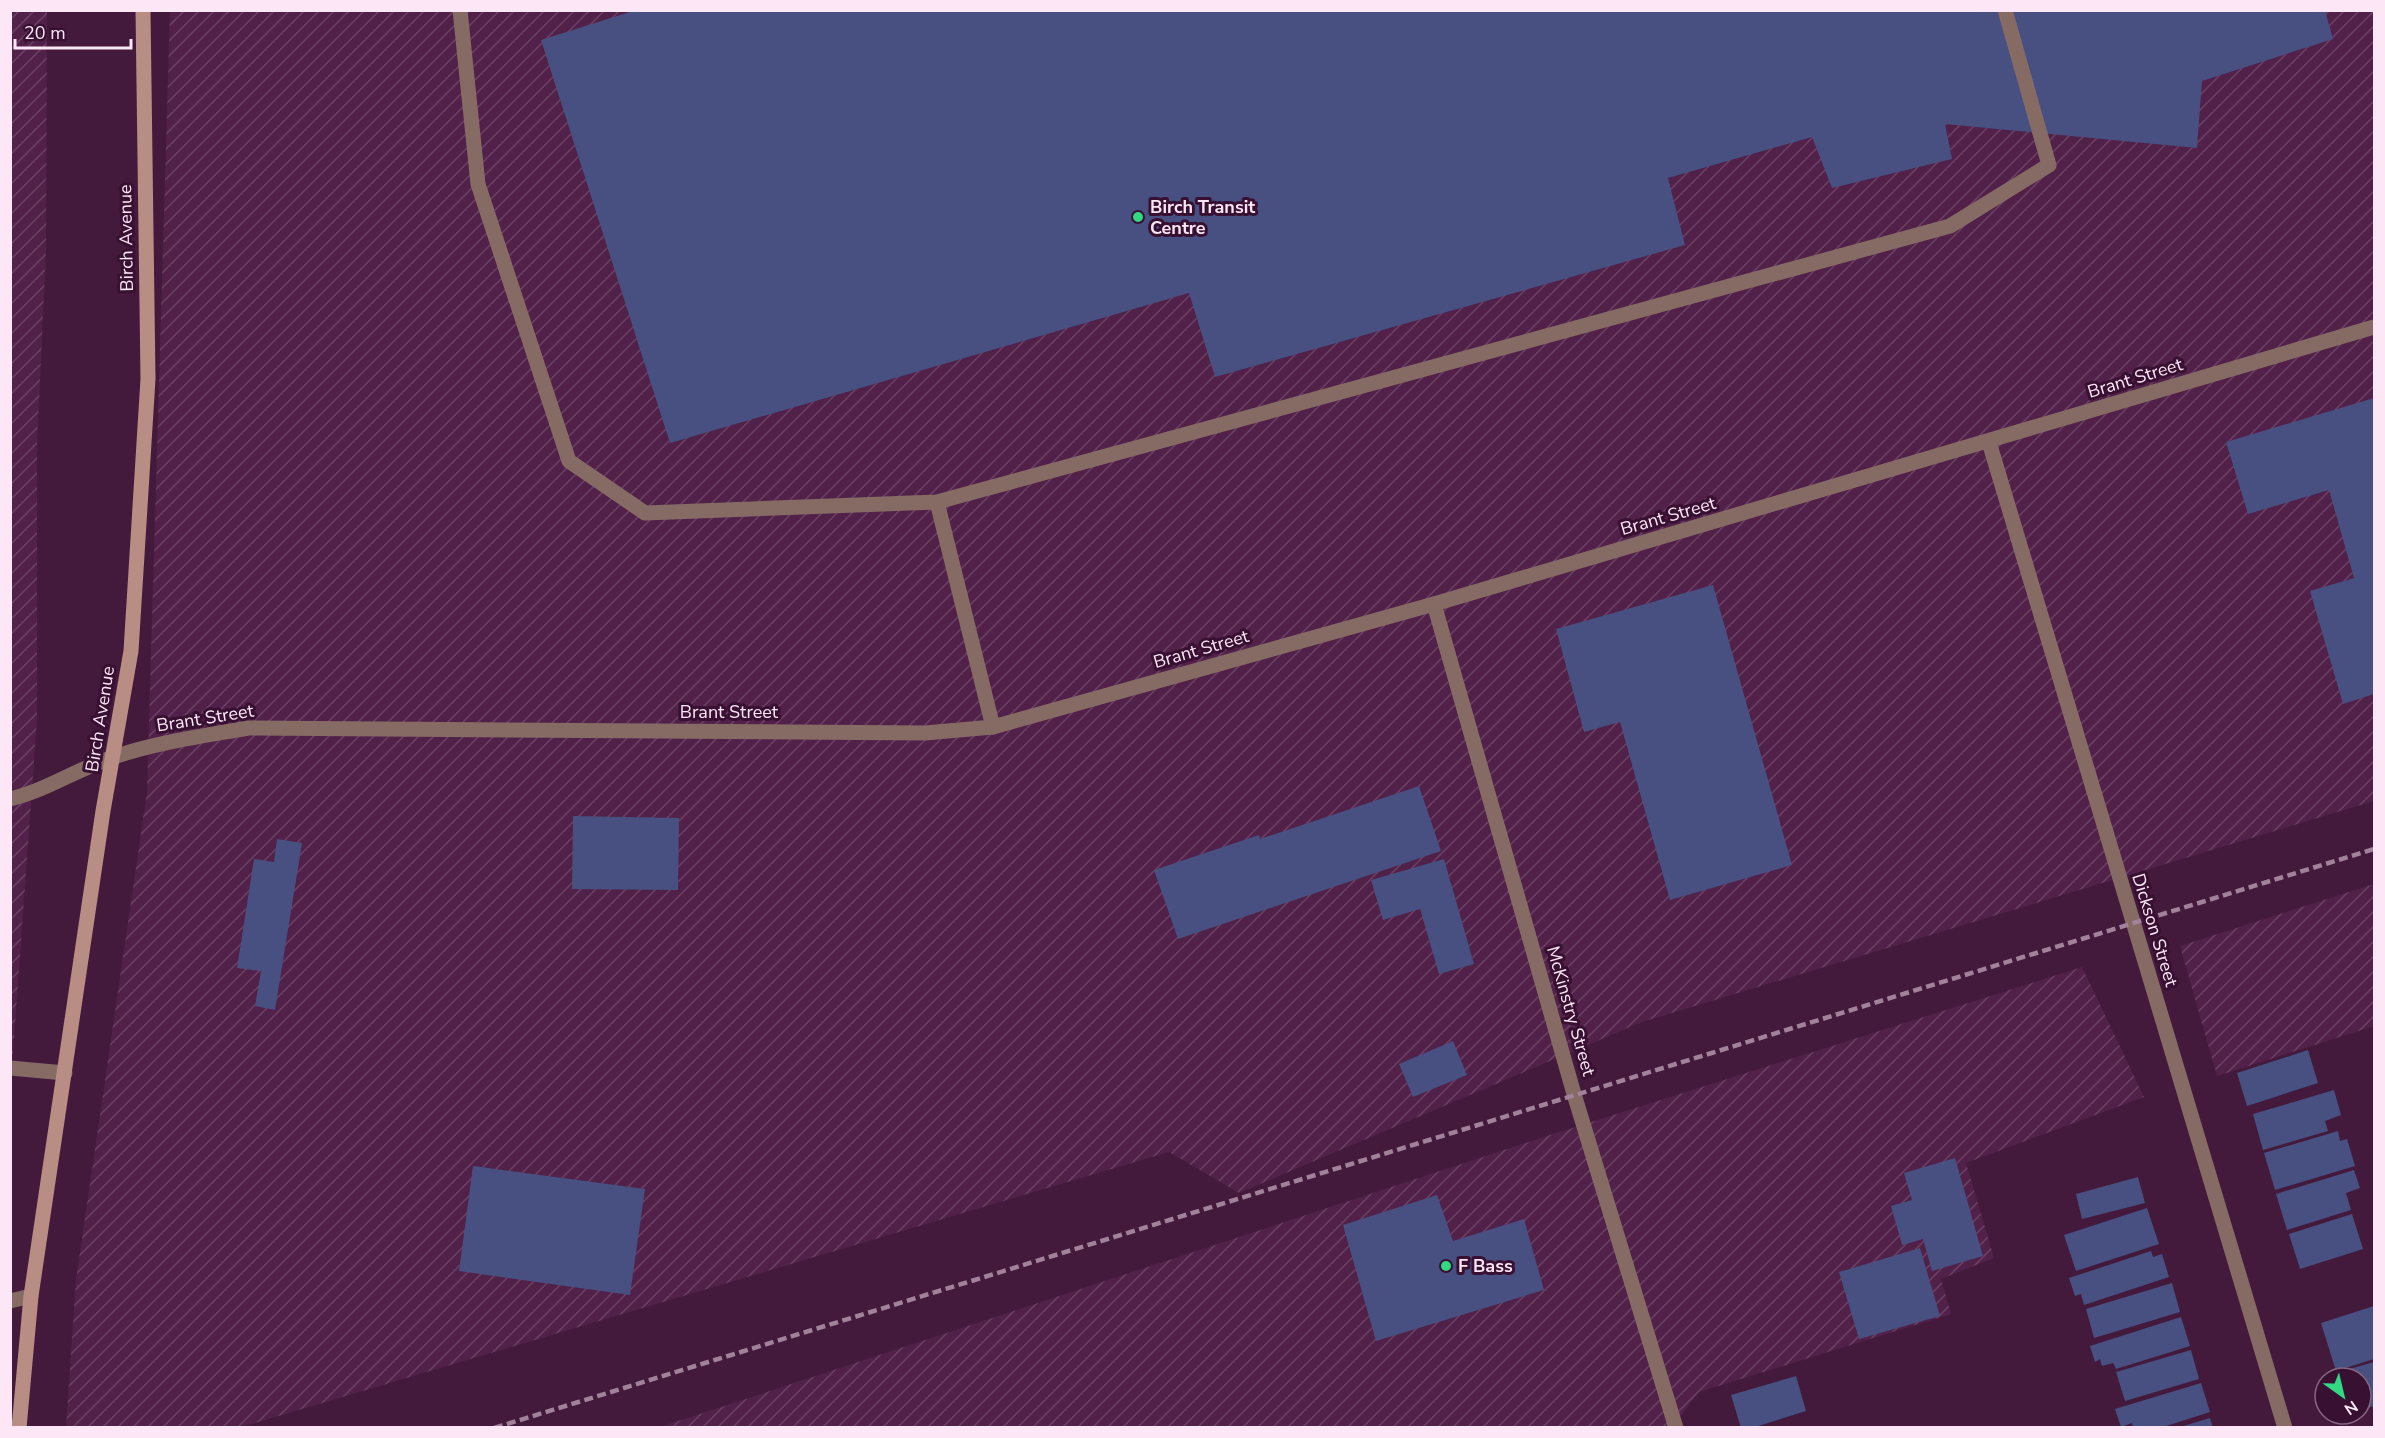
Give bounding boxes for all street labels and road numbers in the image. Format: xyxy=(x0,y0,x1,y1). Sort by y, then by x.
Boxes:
street label: Birch Avenue xyxy=(113,184,139,292)
street label: Brant Street xyxy=(2084,352,2186,404)
street label: Brant Street xyxy=(1617,491,1719,541)
street label: Brant Street xyxy=(1150,624,1252,674)
street label: Birch Avenue xyxy=(80,664,120,774)
street label: Brant Street xyxy=(155,698,256,738)
street label: Brant Street xyxy=(680,700,779,724)
street label: Dickson Street xyxy=(2126,870,2184,990)
street label: McKinstry Street xyxy=(1541,943,1601,1079)

